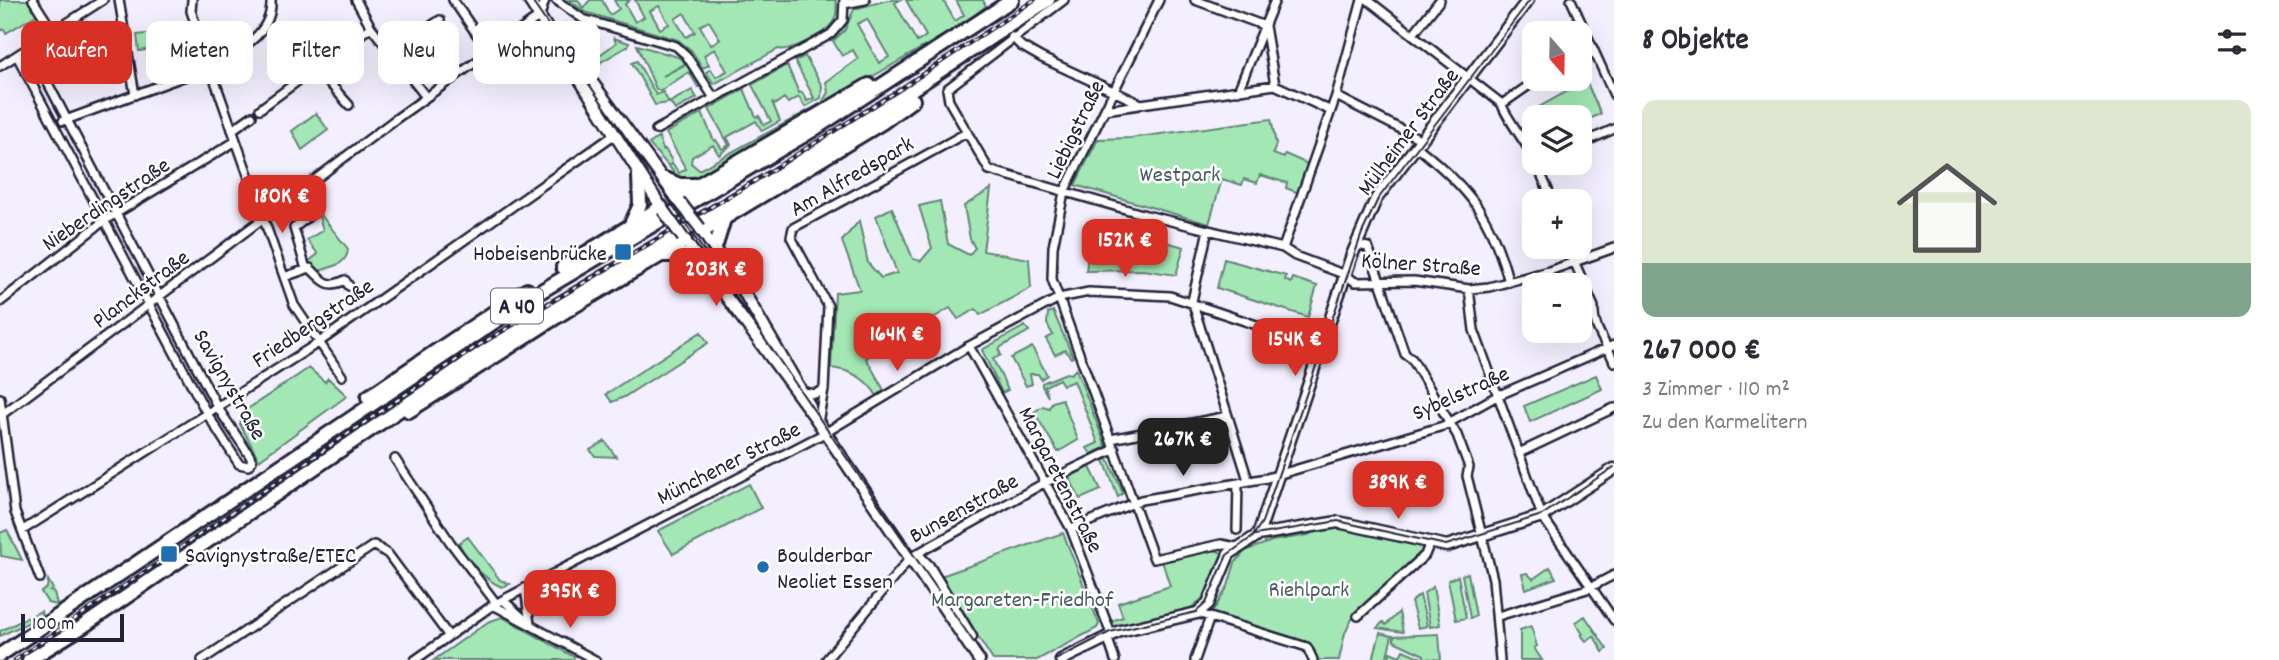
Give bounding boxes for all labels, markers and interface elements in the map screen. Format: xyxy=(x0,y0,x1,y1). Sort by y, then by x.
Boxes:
chip: Kaufen xyxy=(21,21,132,84)
chip: Mieten xyxy=(146,21,253,84)
chip: Filter xyxy=(267,21,364,84)
chip: Neu xyxy=(378,21,459,84)
chip: Wohnung xyxy=(473,21,600,84)
north arrow xyxy=(1522,21,1592,91)
map controls xyxy=(1522,21,1592,343)
text: 8 Objekte xyxy=(1642,21,1749,64)
icon: filters xyxy=(2213,23,2251,61)
street label: Mülheimer Straße xyxy=(1351,62,1469,204)
street label: Liebigstraße xyxy=(1039,75,1115,186)
button: layers xyxy=(1522,105,1592,175)
street label: Am Alfredspark xyxy=(785,129,921,227)
icon: home xyxy=(1884,145,2010,271)
street label: Nieberdingstraße xyxy=(36,151,178,261)
park label: Westpark xyxy=(1140,160,1220,193)
pin: 180K € xyxy=(225,176,339,235)
text: 180K € xyxy=(254,181,310,214)
button: + xyxy=(1522,189,1592,259)
pin: 152K € xyxy=(1068,219,1182,279)
text: 152K € xyxy=(1098,225,1152,258)
place label: Hobeisenbrücke xyxy=(473,239,607,272)
marker: Hobeisenbrücke xyxy=(613,242,633,262)
street label: Planckstraße xyxy=(86,243,198,338)
street label: Kölner Straße xyxy=(1360,246,1482,287)
pin: 203K € xyxy=(659,248,773,308)
text: 203K € xyxy=(685,254,747,287)
street label: Friedbergstraße xyxy=(246,272,382,378)
button: − xyxy=(1522,273,1592,343)
road number: A 40 xyxy=(491,288,543,324)
pin: 164K € xyxy=(840,314,954,373)
pin: 154K € xyxy=(1238,318,1352,378)
text: 164K € xyxy=(870,319,924,352)
street label: Savignystraße xyxy=(183,324,273,447)
text: 154K € xyxy=(1268,324,1322,357)
text: 267 000 € xyxy=(1642,331,1761,374)
street label: Sybelstraße xyxy=(1407,359,1515,431)
text: 3 Zimmer · 110 m² xyxy=(1642,374,1790,407)
street label: Margaretenstraße xyxy=(1008,402,1110,559)
text: Zu den Karmelitern xyxy=(1642,407,1807,440)
street label: Münchener Straße xyxy=(652,415,807,516)
pin: 267K € xyxy=(1126,419,1240,478)
text: 267K € xyxy=(1154,424,1212,457)
pin: 389K € xyxy=(1341,462,1455,521)
street label: Bunsenstraße xyxy=(904,466,1025,554)
text: 389K € xyxy=(1369,467,1427,500)
place label: Savignystraße/ETEC xyxy=(185,541,356,574)
place label: Boulderbar Neoliet Essen xyxy=(777,541,893,600)
marker: Savignystraße/ETEC xyxy=(159,544,179,564)
marker: Boulderbar Neoliet Essen xyxy=(755,559,771,575)
pin: 395K € xyxy=(513,570,627,630)
park label: Riehlpark xyxy=(1269,575,1349,608)
text: 395K € xyxy=(540,576,600,609)
park label: Margareten-Friedhof xyxy=(931,585,1114,618)
scale bar xyxy=(21,611,124,643)
text: 100 m xyxy=(32,612,74,639)

